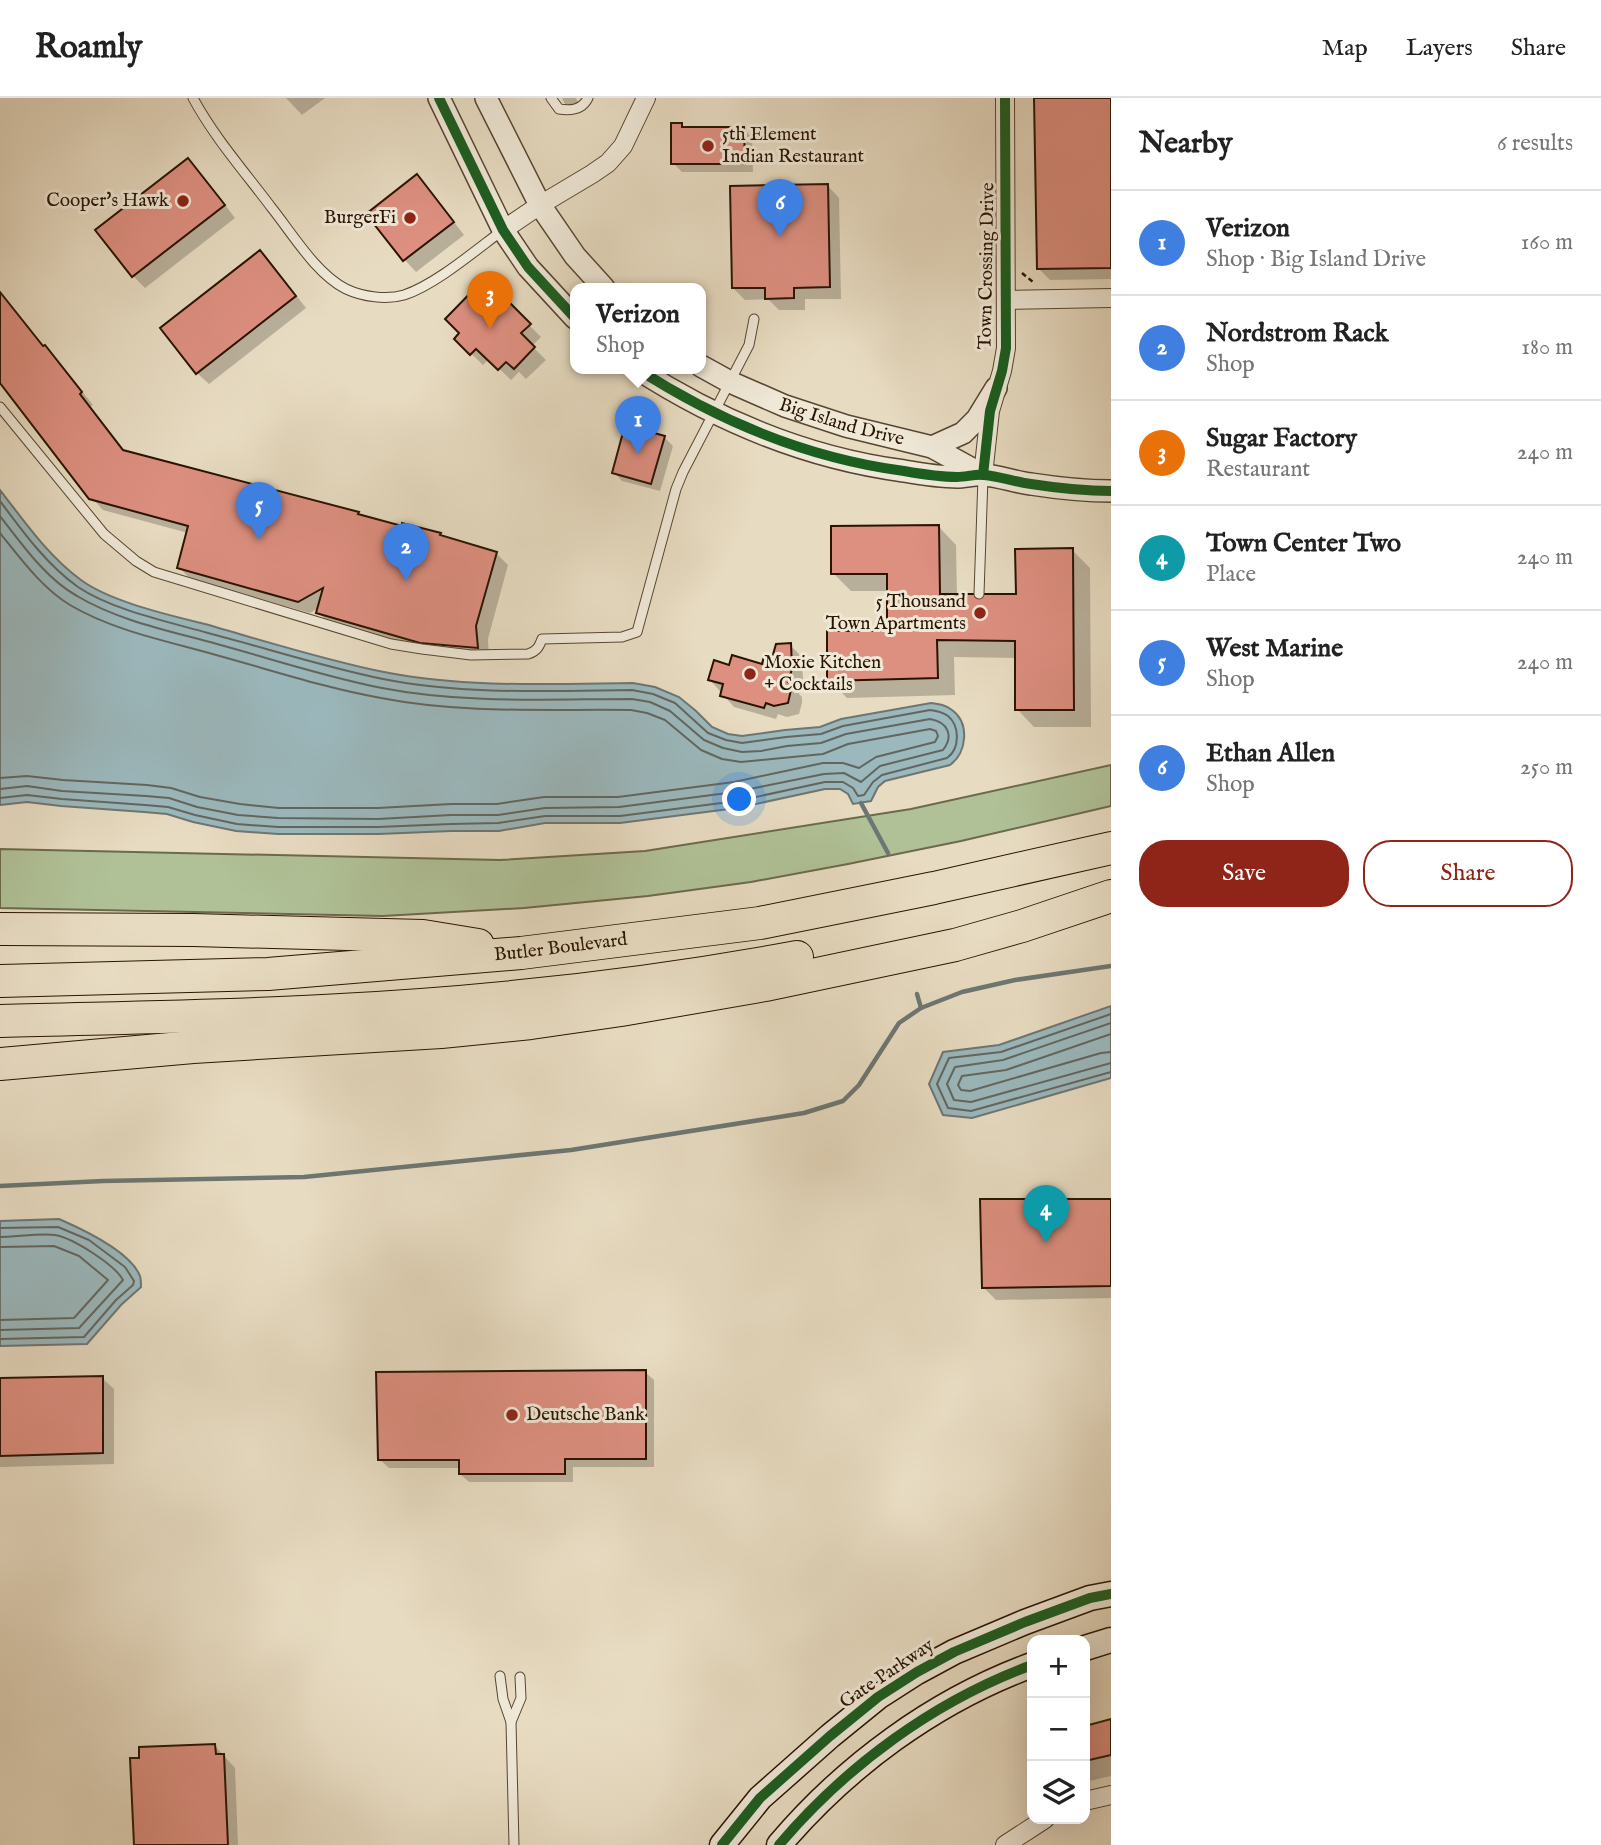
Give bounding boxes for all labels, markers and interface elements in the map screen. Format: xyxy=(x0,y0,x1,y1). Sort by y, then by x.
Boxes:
text: Roamly xyxy=(35,27,142,69)
text: Map xyxy=(1322,33,1368,64)
text: Layers xyxy=(1406,33,1473,64)
text: Share xyxy=(1511,33,1566,64)
place label: 5th Element Indian Restaurant xyxy=(722,123,865,169)
text: Nearby xyxy=(1139,125,1232,163)
text: 6 results xyxy=(1497,129,1573,158)
marker: 5th Element Indian Restaurant xyxy=(700,138,716,154)
pin: 6 xyxy=(757,179,803,237)
street label: Town Crossing Drive xyxy=(974,182,1000,350)
place label: Cooper's Hawk xyxy=(46,189,170,213)
marker: Cooper's Hawk xyxy=(175,193,191,209)
place label: BurgerFi xyxy=(324,206,396,230)
marker: BurgerFi xyxy=(402,210,418,226)
text: Verizon xyxy=(1206,212,1290,245)
text: 1 xyxy=(1158,228,1166,257)
text: 160 m xyxy=(1521,228,1573,257)
text: Shop · Big Island Drive xyxy=(1206,245,1426,274)
pin: 3 xyxy=(467,271,513,329)
popup xyxy=(570,283,706,374)
text: Verizon xyxy=(596,298,680,331)
text: Nordstrom Rack xyxy=(1206,317,1388,350)
text: Shop xyxy=(596,331,645,360)
text: 2 xyxy=(1157,333,1167,362)
text: 180 m xyxy=(1521,333,1573,362)
text: Shop xyxy=(1206,350,1255,379)
street label: Big Island Drive xyxy=(776,393,907,452)
pin: 1 xyxy=(615,396,661,454)
text: Sugar Factory xyxy=(1206,422,1357,455)
text: 3 xyxy=(1158,438,1166,467)
text: 240 m xyxy=(1517,438,1573,467)
text: Restaurant xyxy=(1206,455,1310,484)
pin: 5 xyxy=(236,482,282,540)
pin: 2 xyxy=(383,523,429,581)
text: Town Center Two xyxy=(1206,527,1401,560)
text: 4 xyxy=(1156,543,1168,572)
text: 240 m xyxy=(1517,543,1573,572)
text: Place xyxy=(1206,560,1256,589)
place label: 5 Thousand Town Apartments xyxy=(826,590,967,636)
marker: 5 Thousand Town Apartments xyxy=(972,605,988,621)
text: West Marine xyxy=(1206,632,1343,665)
text: 5 xyxy=(1158,648,1166,677)
text: 240 m xyxy=(1517,648,1573,677)
place label: Moxie Kitchen + Cocktails xyxy=(764,651,881,697)
text: Shop xyxy=(1206,665,1255,694)
marker: Moxie Kitchen + Cocktails xyxy=(742,666,758,682)
text: Ethan Allen xyxy=(1206,737,1335,770)
text: 6 xyxy=(1157,753,1167,782)
text: 250 m xyxy=(1520,753,1573,782)
text: Shop xyxy=(1206,770,1255,799)
your location xyxy=(722,782,756,816)
button: Save xyxy=(1139,840,1349,907)
button: Share xyxy=(1363,840,1573,907)
street label: Butler Boulevard xyxy=(493,928,630,967)
pin: 4 xyxy=(1023,1185,1069,1243)
place label: Deutsche Bank xyxy=(526,1403,646,1427)
marker: Deutsche Bank xyxy=(504,1407,520,1423)
street label: Gate Parkway xyxy=(835,1633,939,1714)
map controls xyxy=(1027,1635,1090,1824)
button: + xyxy=(1027,1635,1090,1698)
button: − xyxy=(1027,1698,1090,1761)
button: layers xyxy=(1027,1761,1090,1824)

